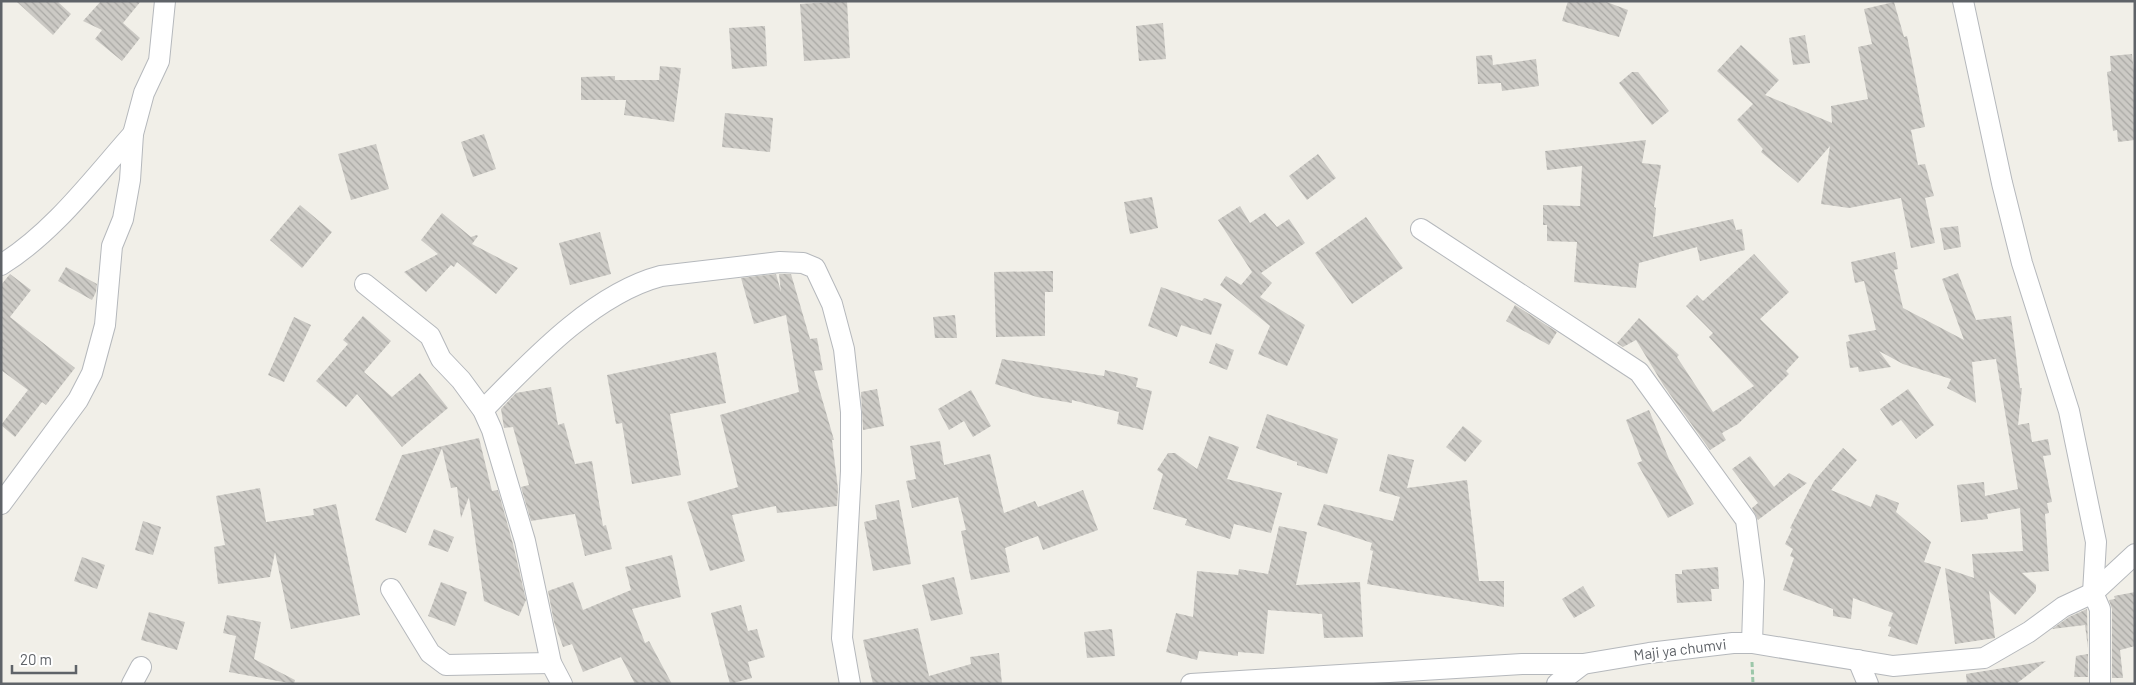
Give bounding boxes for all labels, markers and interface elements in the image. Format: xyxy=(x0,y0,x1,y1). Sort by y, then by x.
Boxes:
street label: Maji ya chumvi xyxy=(1632,634,1727,664)
scale bar xyxy=(12,642,76,674)
text: 20 m xyxy=(20,650,52,668)

